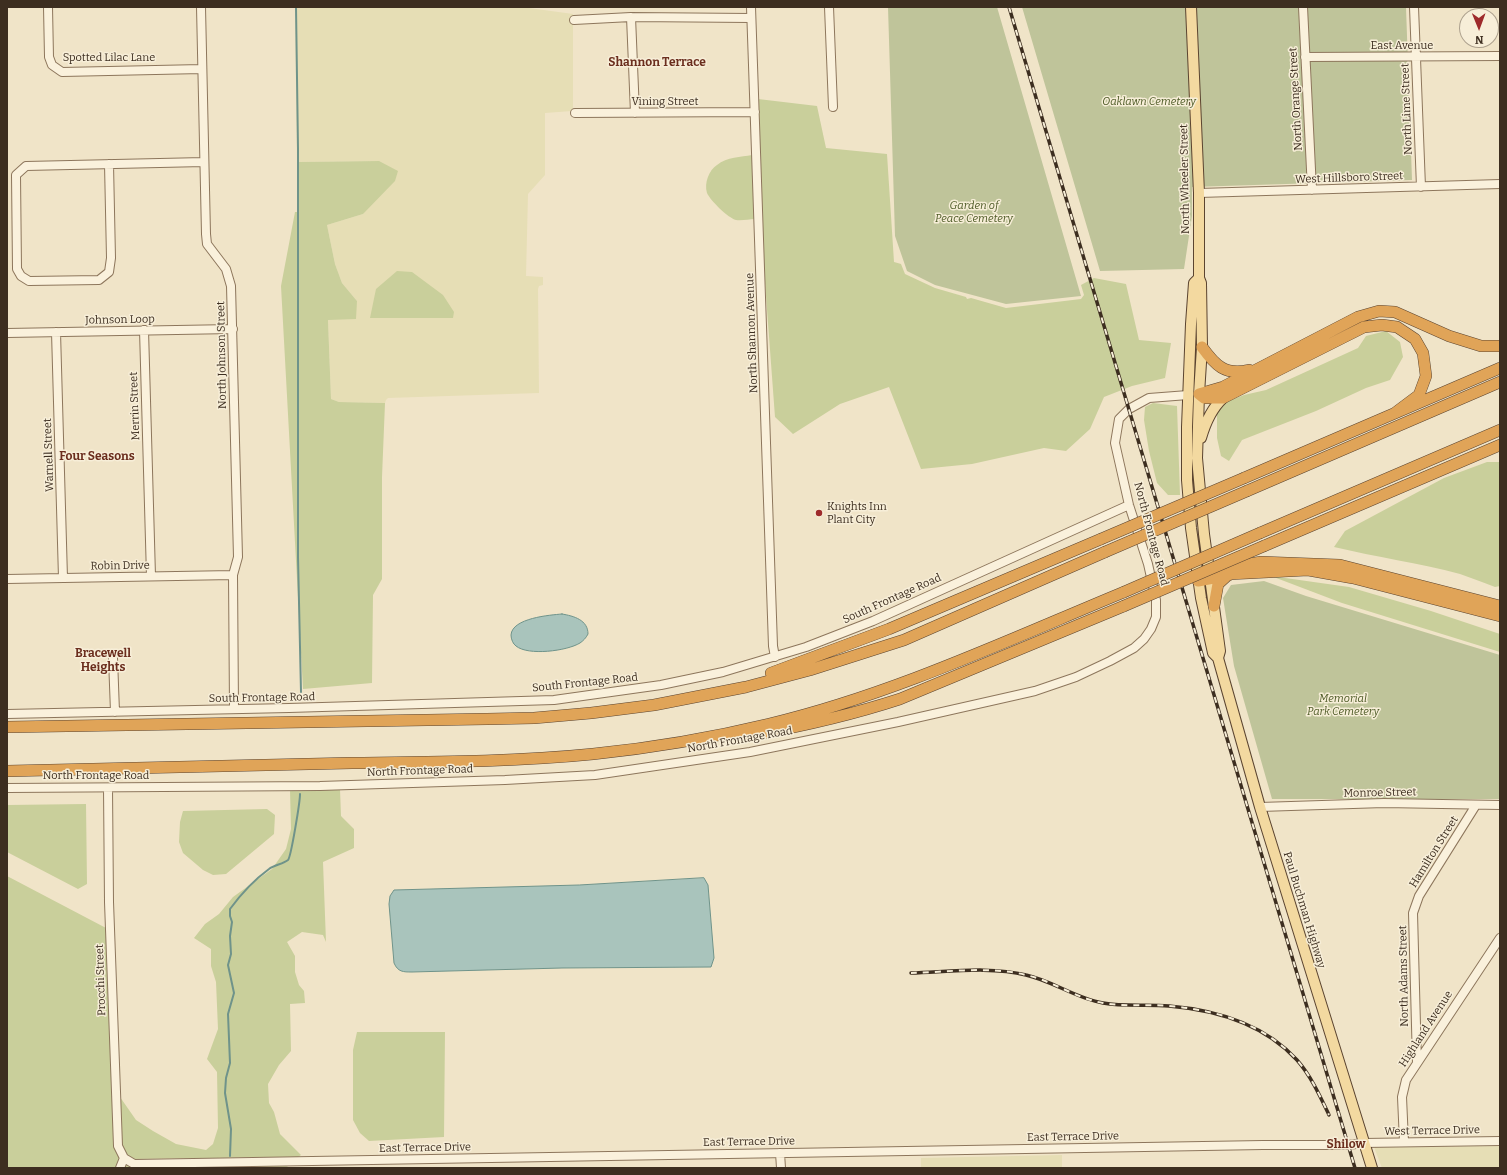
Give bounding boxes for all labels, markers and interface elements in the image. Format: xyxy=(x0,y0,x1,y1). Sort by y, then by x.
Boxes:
north arrow xyxy=(1459,8,1499,48)
text: N xyxy=(1475,33,1484,46)
street label: East Avenue xyxy=(1371,39,1433,53)
street label: North Orange Street xyxy=(1287,47,1305,151)
street label: Spotted Lilac Lane xyxy=(63,51,155,65)
district label: Shannon Terrace xyxy=(608,56,706,70)
street label: North Lime Street xyxy=(1399,63,1415,155)
street label: Vining Street xyxy=(631,95,699,109)
park label: Oaklawn Cemetery xyxy=(1102,95,1196,109)
street label: North Wheeler Street xyxy=(1177,124,1193,234)
street label: West Hillsboro Street xyxy=(1295,170,1403,186)
park label: Garden of Peace Cemetery xyxy=(935,199,1013,225)
street label: North Shannon Avenue xyxy=(743,273,761,393)
street label: North Johnson Street xyxy=(214,301,230,409)
street label: Johnson Loop xyxy=(85,313,155,327)
street label: Merrin Street xyxy=(127,372,143,440)
street label: Warnell Street xyxy=(41,418,57,492)
district label: Four Seasons xyxy=(59,450,135,464)
street label: North Frontage Road xyxy=(1131,481,1171,587)
place label: Knights Inn Plant City xyxy=(827,500,887,526)
marker: Knights Inn Plant City xyxy=(814,508,824,518)
street label: Robin Drive xyxy=(90,559,150,573)
street label: South Frontage Road xyxy=(841,571,943,627)
district label: Bracewell Heights xyxy=(75,647,131,675)
street label: South Frontage Road xyxy=(531,671,639,695)
street label: South Frontage Road xyxy=(209,690,315,706)
park label: Memorial Park Cemetery xyxy=(1307,692,1379,718)
street label: North Frontage Road xyxy=(686,724,794,756)
street label: North Frontage Road xyxy=(367,763,473,779)
street label: North Frontage Road xyxy=(43,769,149,783)
street label: Monroe Street xyxy=(1343,786,1417,800)
street label: Hamilton Street xyxy=(1407,814,1461,890)
street label: Paul Buchman Highway xyxy=(1280,850,1328,970)
street label: North Adams Street xyxy=(1397,925,1411,1027)
street label: Procchi Street xyxy=(93,944,109,1016)
street label: Highland Avenue xyxy=(1396,988,1456,1070)
street label: West Terrace Drive xyxy=(1384,1124,1480,1138)
street label: East Terrace Drive xyxy=(1027,1130,1119,1144)
street label: East Terrace Drive xyxy=(703,1135,795,1149)
district label: Shilow xyxy=(1326,1138,1366,1152)
street label: East Terrace Drive xyxy=(379,1141,471,1155)

